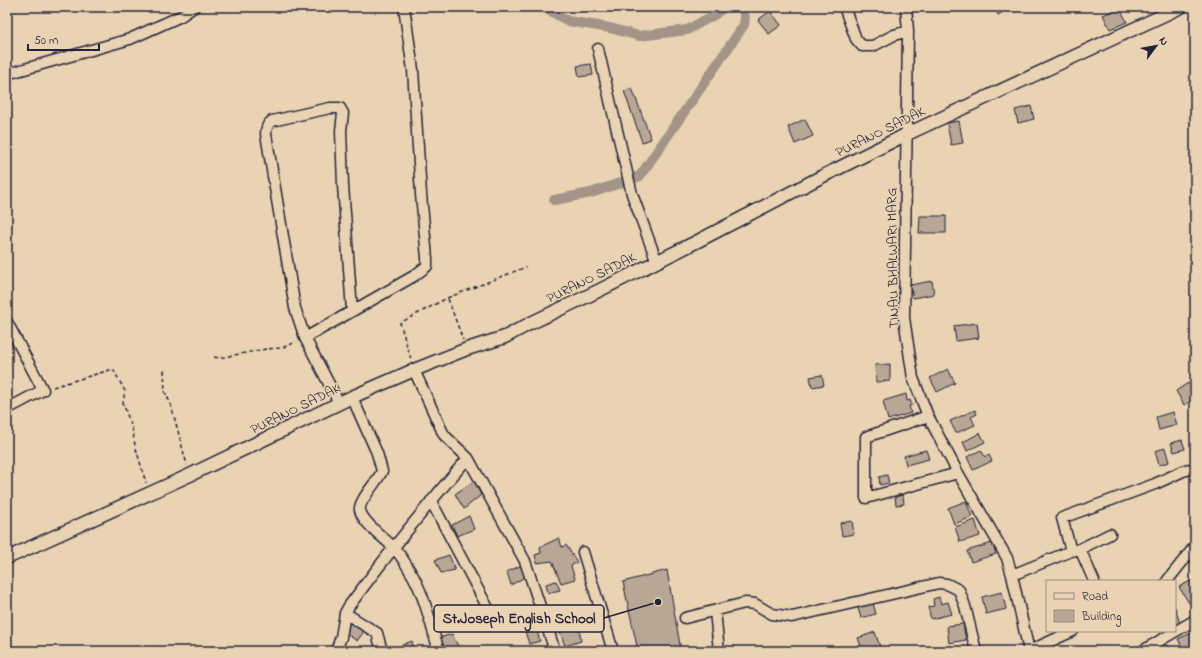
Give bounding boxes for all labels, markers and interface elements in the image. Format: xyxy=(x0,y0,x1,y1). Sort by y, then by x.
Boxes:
scale bar xyxy=(28,26,99,52)
north arrow xyxy=(1136,26,1176,66)
text: 50 m xyxy=(34,32,58,50)
text: N xyxy=(1155,34,1172,49)
street label: PURANO SADAK xyxy=(832,101,929,163)
street label: TINAU BHALWARI MARG xyxy=(882,187,905,329)
street label: PURANO SADAK xyxy=(543,247,640,309)
street label: PURANO SADAK xyxy=(247,378,344,440)
legend xyxy=(1046,580,1176,632)
text: Road xyxy=(1082,588,1108,606)
callout: St.Joseph English School xyxy=(434,605,604,632)
text: St.Joseph English School xyxy=(442,608,596,632)
text: Building xyxy=(1081,608,1121,627)

